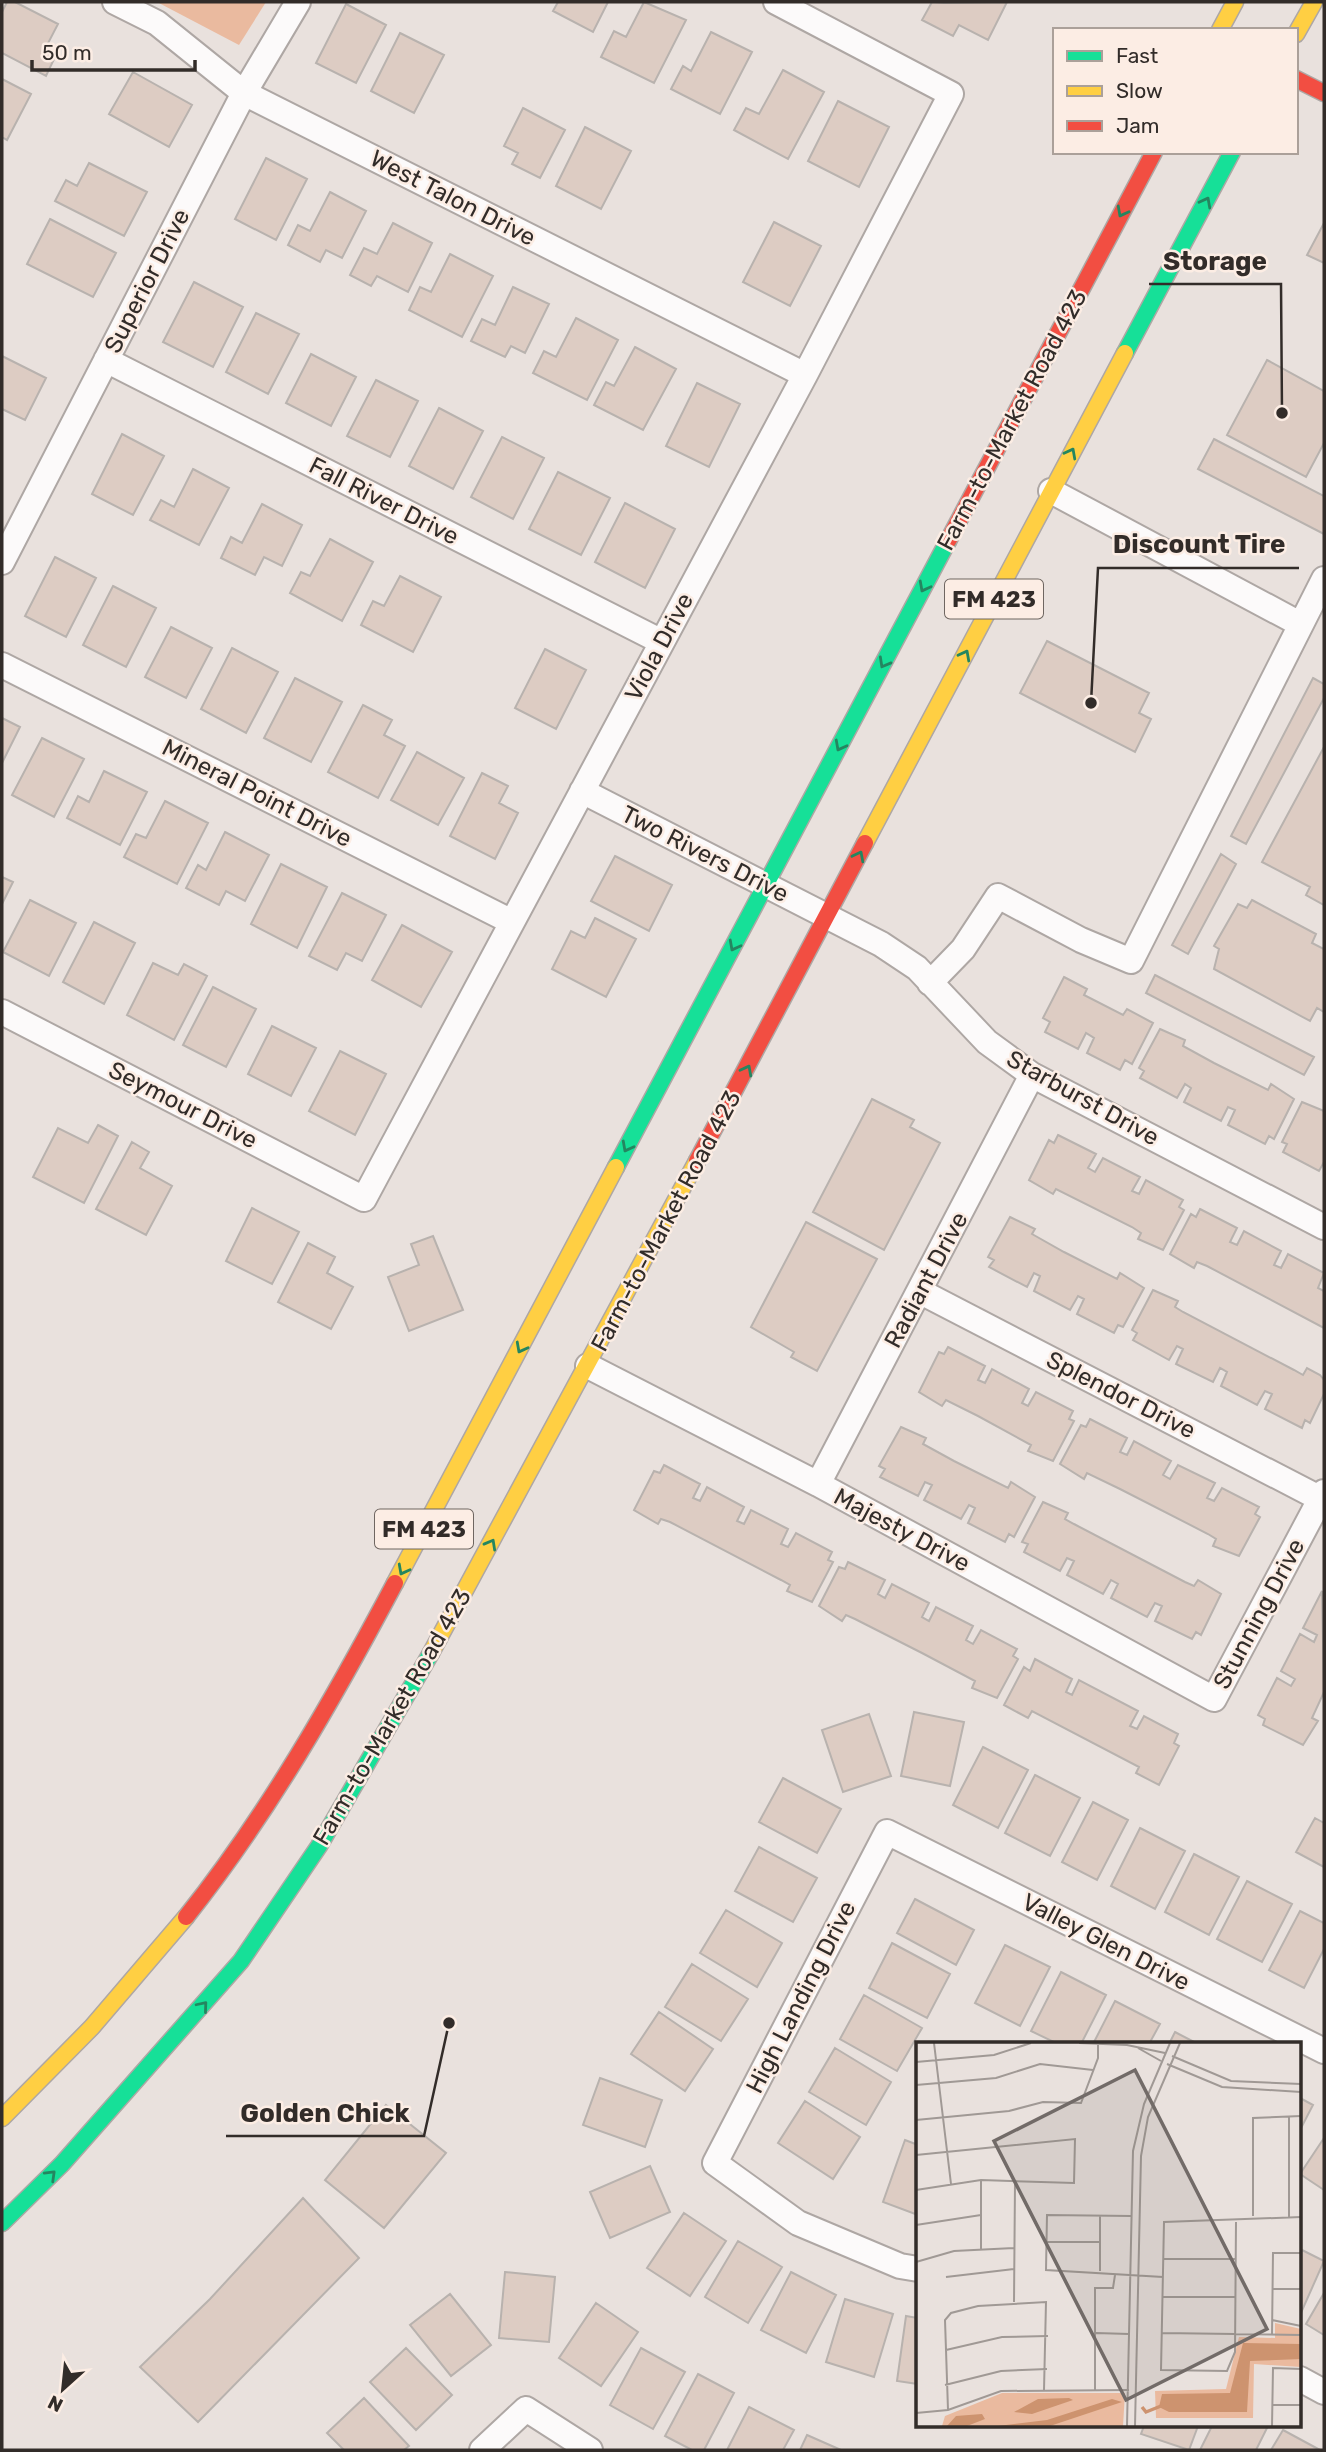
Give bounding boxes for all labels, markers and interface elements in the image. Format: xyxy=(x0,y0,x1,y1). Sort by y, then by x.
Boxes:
scale bar xyxy=(32,28,194,72)
legend xyxy=(1053,28,1298,154)
text: 50 m xyxy=(42,40,92,65)
text: Fast xyxy=(1116,43,1158,68)
text: Slow xyxy=(1116,78,1163,103)
text: Jam xyxy=(1116,113,1160,138)
street label: West Talon Drive xyxy=(366,144,540,252)
one-way arrow xyxy=(1198,196,1211,209)
street label: Superior Drive xyxy=(99,204,195,358)
one-way arrow xyxy=(1117,205,1130,218)
callout: Storage xyxy=(1149,237,1281,284)
text: Storage xyxy=(1163,246,1267,277)
street label: Farm-to-Market Road 423 xyxy=(931,285,1093,555)
one-way arrow xyxy=(1063,448,1076,460)
street label: Fall River Drive xyxy=(305,451,463,551)
callout: Discount Tire xyxy=(1098,521,1299,568)
text: Discount Tire xyxy=(1113,529,1285,560)
one-way arrow xyxy=(919,580,933,592)
road number: FM 423 xyxy=(945,580,1043,618)
street label: Viola Drive xyxy=(619,588,699,706)
one-way arrow xyxy=(957,649,970,662)
one-way arrow xyxy=(879,655,892,668)
street label: Mineral Point Drive xyxy=(158,733,356,853)
one-way arrow xyxy=(834,739,848,751)
street label: Two Rivers Drive xyxy=(617,800,793,908)
one-way arrow xyxy=(851,851,865,863)
one-way arrow xyxy=(729,938,742,951)
street label: Starburst Drive xyxy=(1002,1045,1164,1151)
street label: Seymour Drive xyxy=(104,1056,262,1154)
one-way arrow xyxy=(738,1064,752,1077)
street label: Farm-to-Market Road 423 xyxy=(585,1086,747,1356)
one-way arrow xyxy=(622,1139,635,1152)
street label: Radiant Drive xyxy=(878,1207,974,1353)
one-way arrow xyxy=(515,1340,529,1353)
street label: Splendor Drive xyxy=(1042,1345,1200,1445)
street label: Majesty Drive xyxy=(829,1482,975,1578)
road number: FM 423 xyxy=(375,1510,473,1548)
street label: Stunning Drive xyxy=(1208,1534,1310,1694)
one-way arrow xyxy=(483,1538,496,1551)
one-way arrow xyxy=(397,1563,411,1575)
street label: Farm-to-Market Road 423 xyxy=(307,1584,477,1850)
street label: Valley Glen Drive xyxy=(1017,1888,1195,1996)
street label: High Landing Drive xyxy=(740,1896,862,2098)
one-way arrow xyxy=(195,2001,207,2014)
inset map xyxy=(916,2042,1302,2428)
callout: Golden Chick xyxy=(226,2089,424,2136)
text: Golden Chick xyxy=(240,2098,410,2129)
one-way arrow xyxy=(42,2171,55,2184)
north arrow xyxy=(28,2354,98,2424)
text: N xyxy=(44,2390,67,2417)

